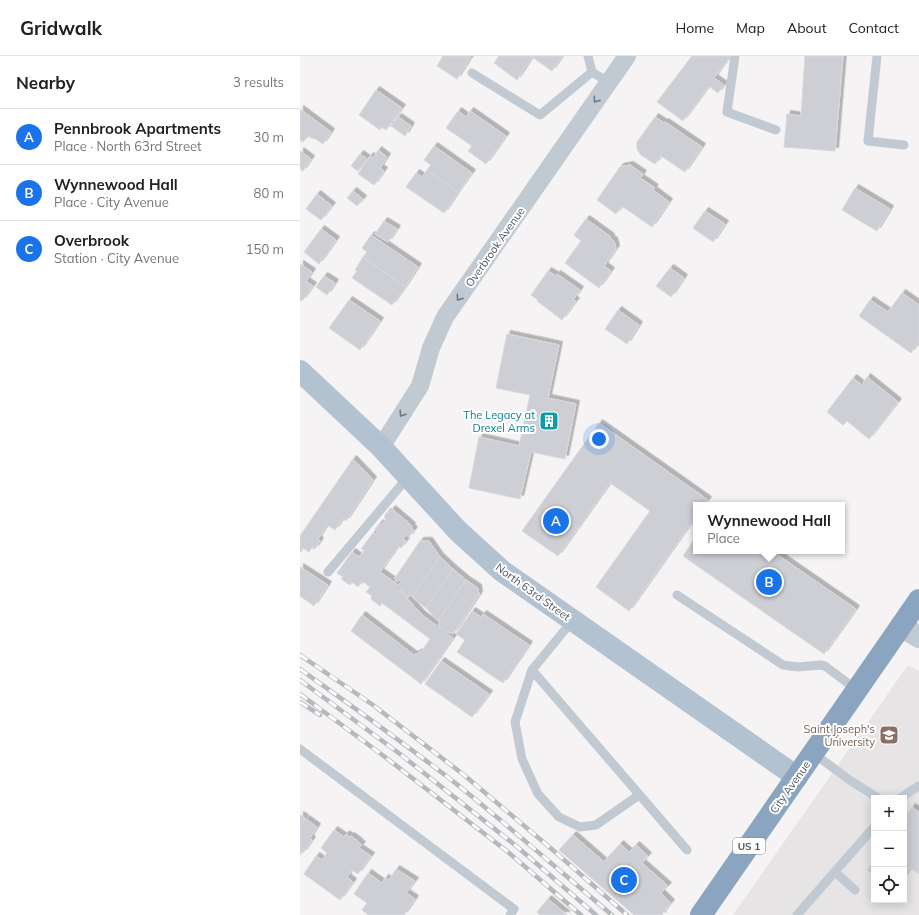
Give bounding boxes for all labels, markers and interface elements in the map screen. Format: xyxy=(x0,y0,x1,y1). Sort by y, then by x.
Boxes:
text: Gridwalk xyxy=(20,16,102,40)
text: Home xyxy=(675,19,714,37)
text: Map xyxy=(736,19,765,37)
text: About xyxy=(787,19,827,37)
text: Contact xyxy=(849,19,899,37)
text: Nearby xyxy=(16,72,75,93)
text: 3 results xyxy=(233,74,284,90)
one-way arrow xyxy=(594,95,601,102)
text: Pennbrook Apartments xyxy=(54,119,221,138)
text: A xyxy=(24,129,34,145)
text: 30 m xyxy=(254,129,284,145)
text: Place · North 63rd Street xyxy=(54,138,202,154)
text: Wynnewood Hall xyxy=(54,175,178,194)
text: B xyxy=(25,185,33,201)
text: 80 m xyxy=(254,185,284,201)
text: Place · City Avenue xyxy=(54,194,169,210)
street label: Overbrook Avenue xyxy=(462,204,528,290)
text: Overbrook xyxy=(54,231,129,250)
text: C xyxy=(25,241,33,257)
text: 150 m xyxy=(246,241,284,257)
text: Station · City Avenue xyxy=(54,250,179,266)
one-way arrow xyxy=(457,294,464,301)
place label: The Legacy at Drexel Arms xyxy=(463,408,535,435)
one-way arrow xyxy=(399,410,407,417)
building icon: The Legacy at Drexel Arms xyxy=(538,410,560,432)
your location xyxy=(589,429,609,449)
popup xyxy=(693,502,845,554)
pin: A xyxy=(543,506,569,536)
text: Wynnewood Hall xyxy=(707,511,831,530)
text: Place xyxy=(707,530,740,546)
street label: North 63rd Street xyxy=(493,560,573,624)
pin: B xyxy=(756,567,782,597)
place label: Saint Joseph's University xyxy=(803,722,875,749)
school or university icon: Saint Joseph's University xyxy=(878,724,900,746)
street label: City Avenue xyxy=(767,758,813,816)
map controls xyxy=(871,795,907,903)
button: + xyxy=(871,795,907,831)
button: − xyxy=(871,831,907,867)
road number: US 1 xyxy=(733,838,765,854)
pin: C xyxy=(611,865,637,895)
button: locate xyxy=(871,867,907,903)

